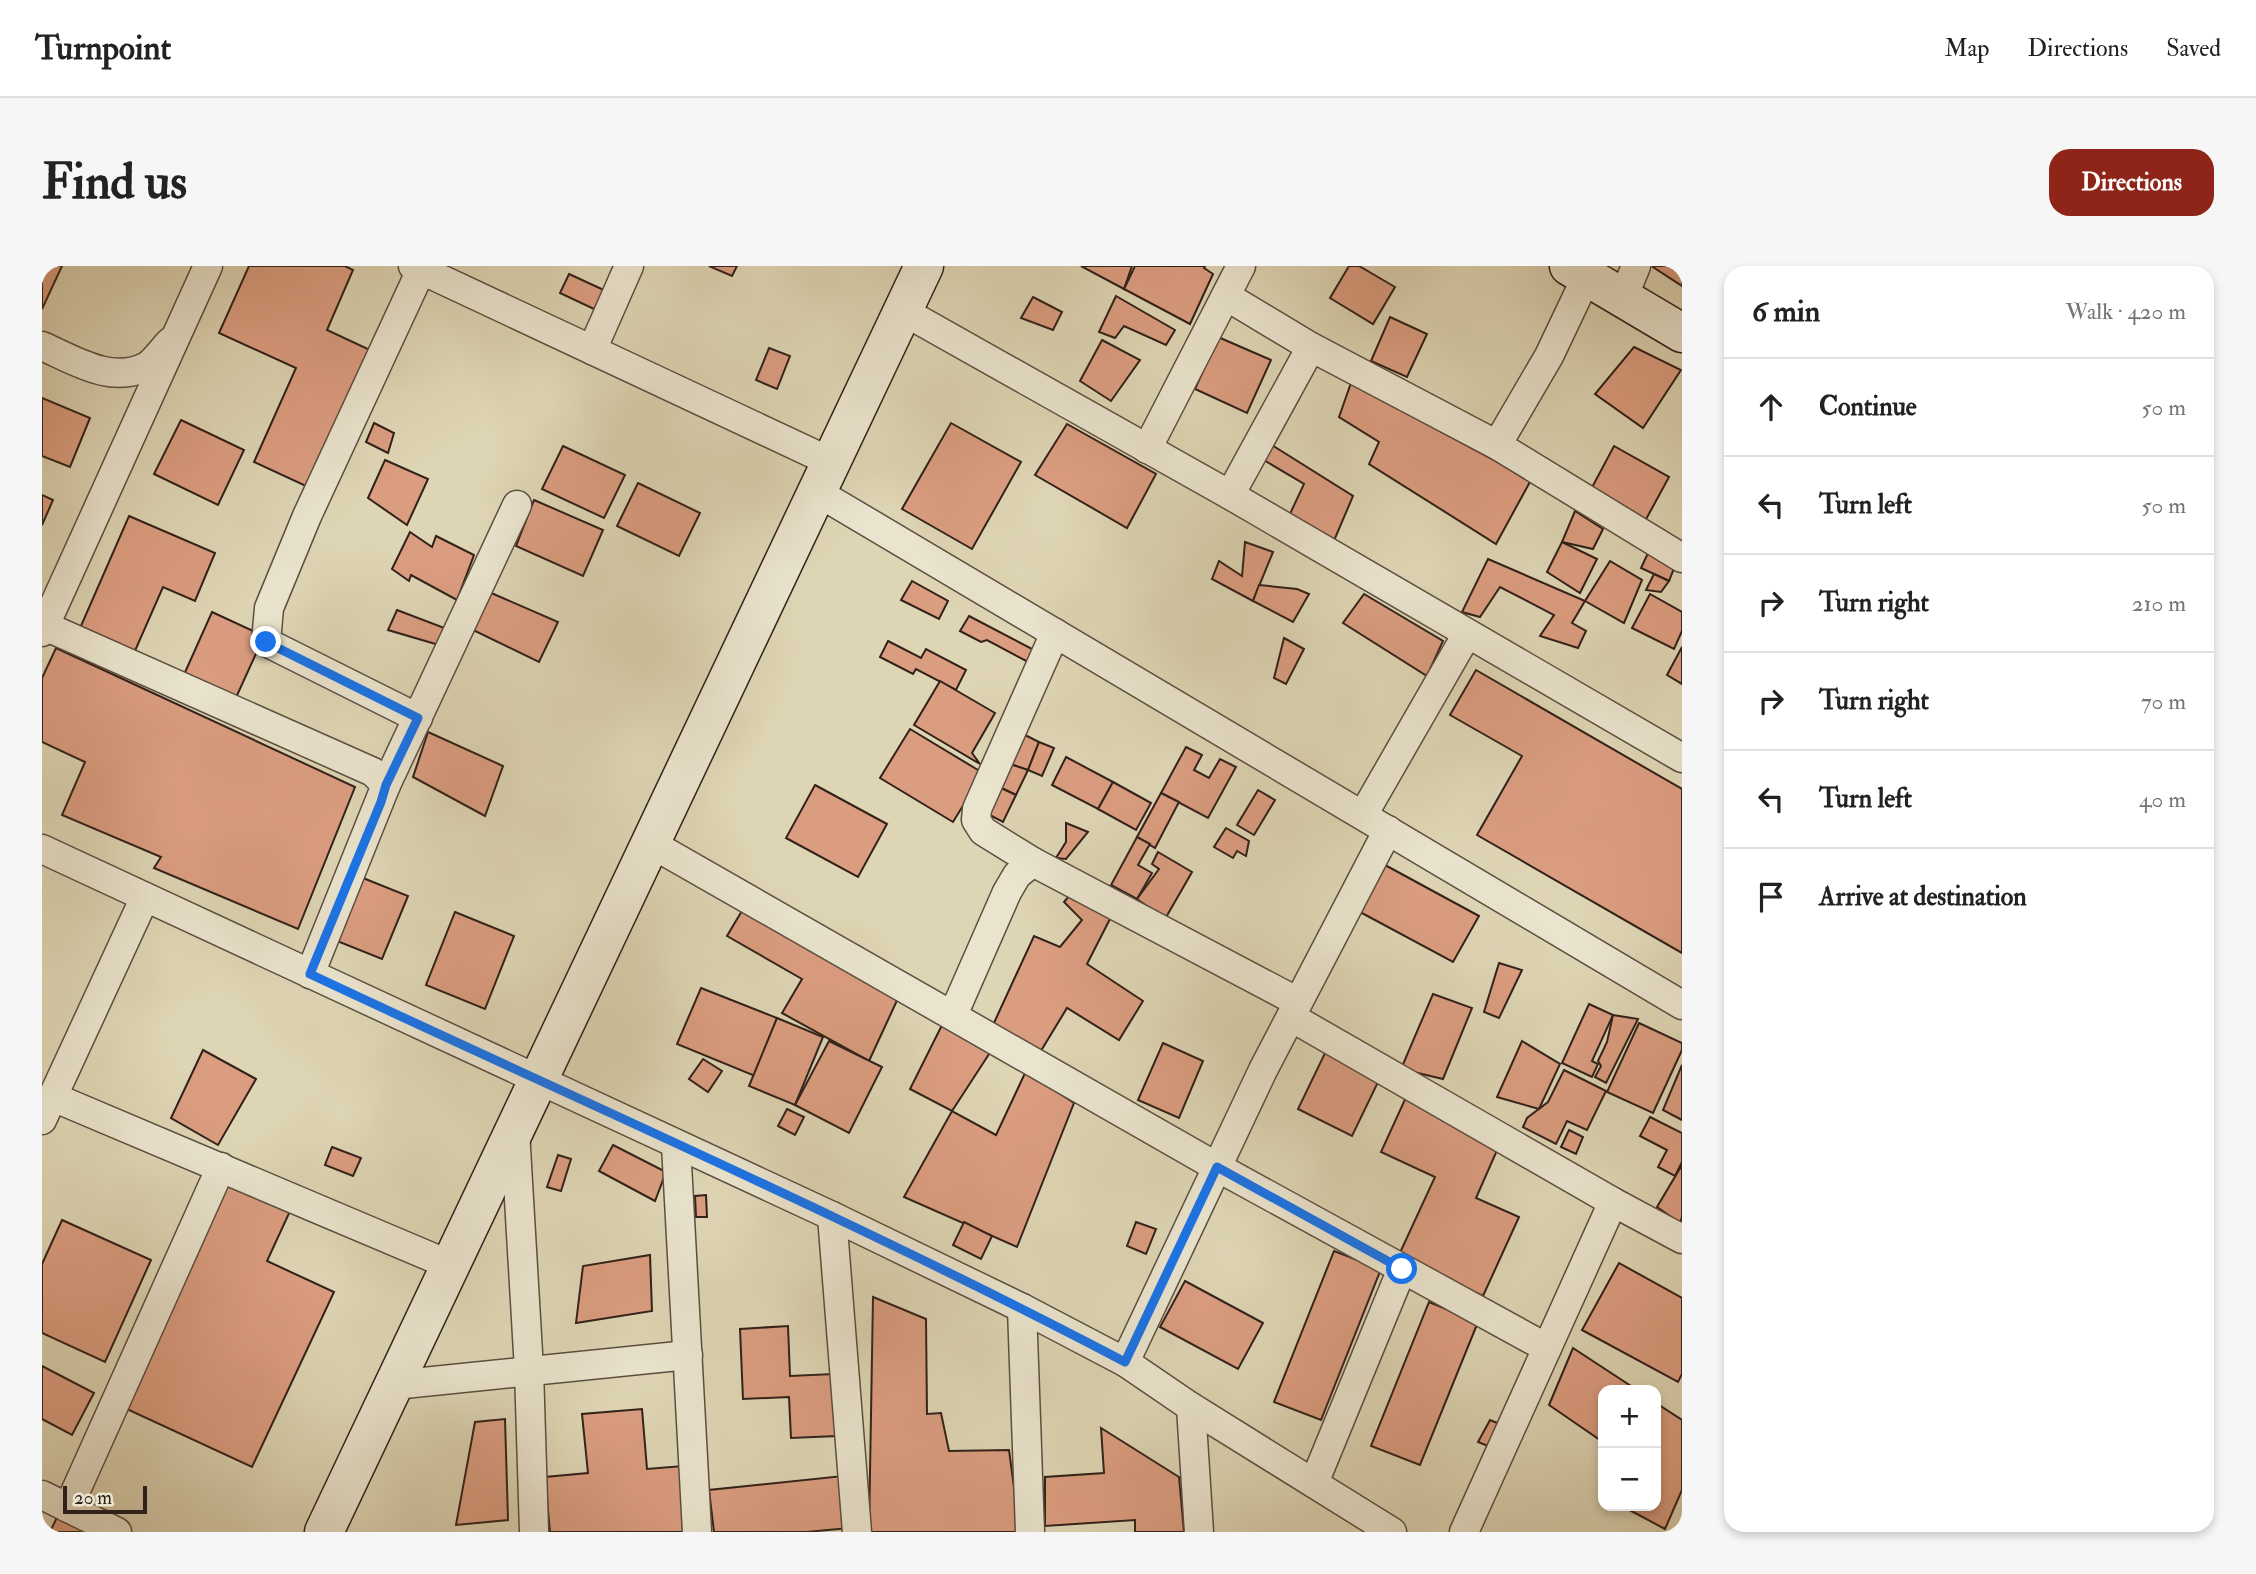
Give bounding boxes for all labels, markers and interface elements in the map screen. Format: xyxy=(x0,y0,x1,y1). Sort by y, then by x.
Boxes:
text: Turnpoint xyxy=(35,28,171,69)
text: Map xyxy=(1944,33,1989,64)
text: Directions xyxy=(2027,33,2128,64)
text: Saved xyxy=(2166,33,2221,64)
button: Directions xyxy=(2049,149,2214,216)
text: Find us xyxy=(42,152,187,213)
text: 6 min xyxy=(1752,293,1820,330)
text: Walk · 420 m xyxy=(2066,297,2186,326)
icon: ahead xyxy=(1752,388,1790,426)
text: Continue xyxy=(1819,391,1917,423)
text: 50 m xyxy=(2142,393,2186,422)
icon: left xyxy=(1752,486,1790,524)
text: Turn left xyxy=(1819,489,1912,521)
text: 50 m xyxy=(2142,491,2186,520)
icon: right xyxy=(1752,584,1790,622)
text: Turn right xyxy=(1819,587,1929,619)
text: 210 m xyxy=(2132,589,2186,618)
route end xyxy=(250,626,281,657)
icon: right xyxy=(1752,682,1790,720)
text: Turn right xyxy=(1819,685,1929,717)
text: 70 m xyxy=(2141,687,2186,716)
icon: left xyxy=(1752,780,1790,818)
text: Turn left xyxy=(1819,783,1912,815)
text: 40 m xyxy=(2139,785,2186,814)
icon: arrive xyxy=(1752,878,1790,916)
text: Arrive at destination xyxy=(1819,881,2027,913)
route start xyxy=(1386,1253,1417,1284)
map controls xyxy=(1598,1385,1661,1511)
button: + xyxy=(1598,1385,1661,1448)
button: − xyxy=(1598,1448,1661,1511)
scale bar xyxy=(63,1483,147,1515)
text: 20 m xyxy=(74,1486,112,1510)

